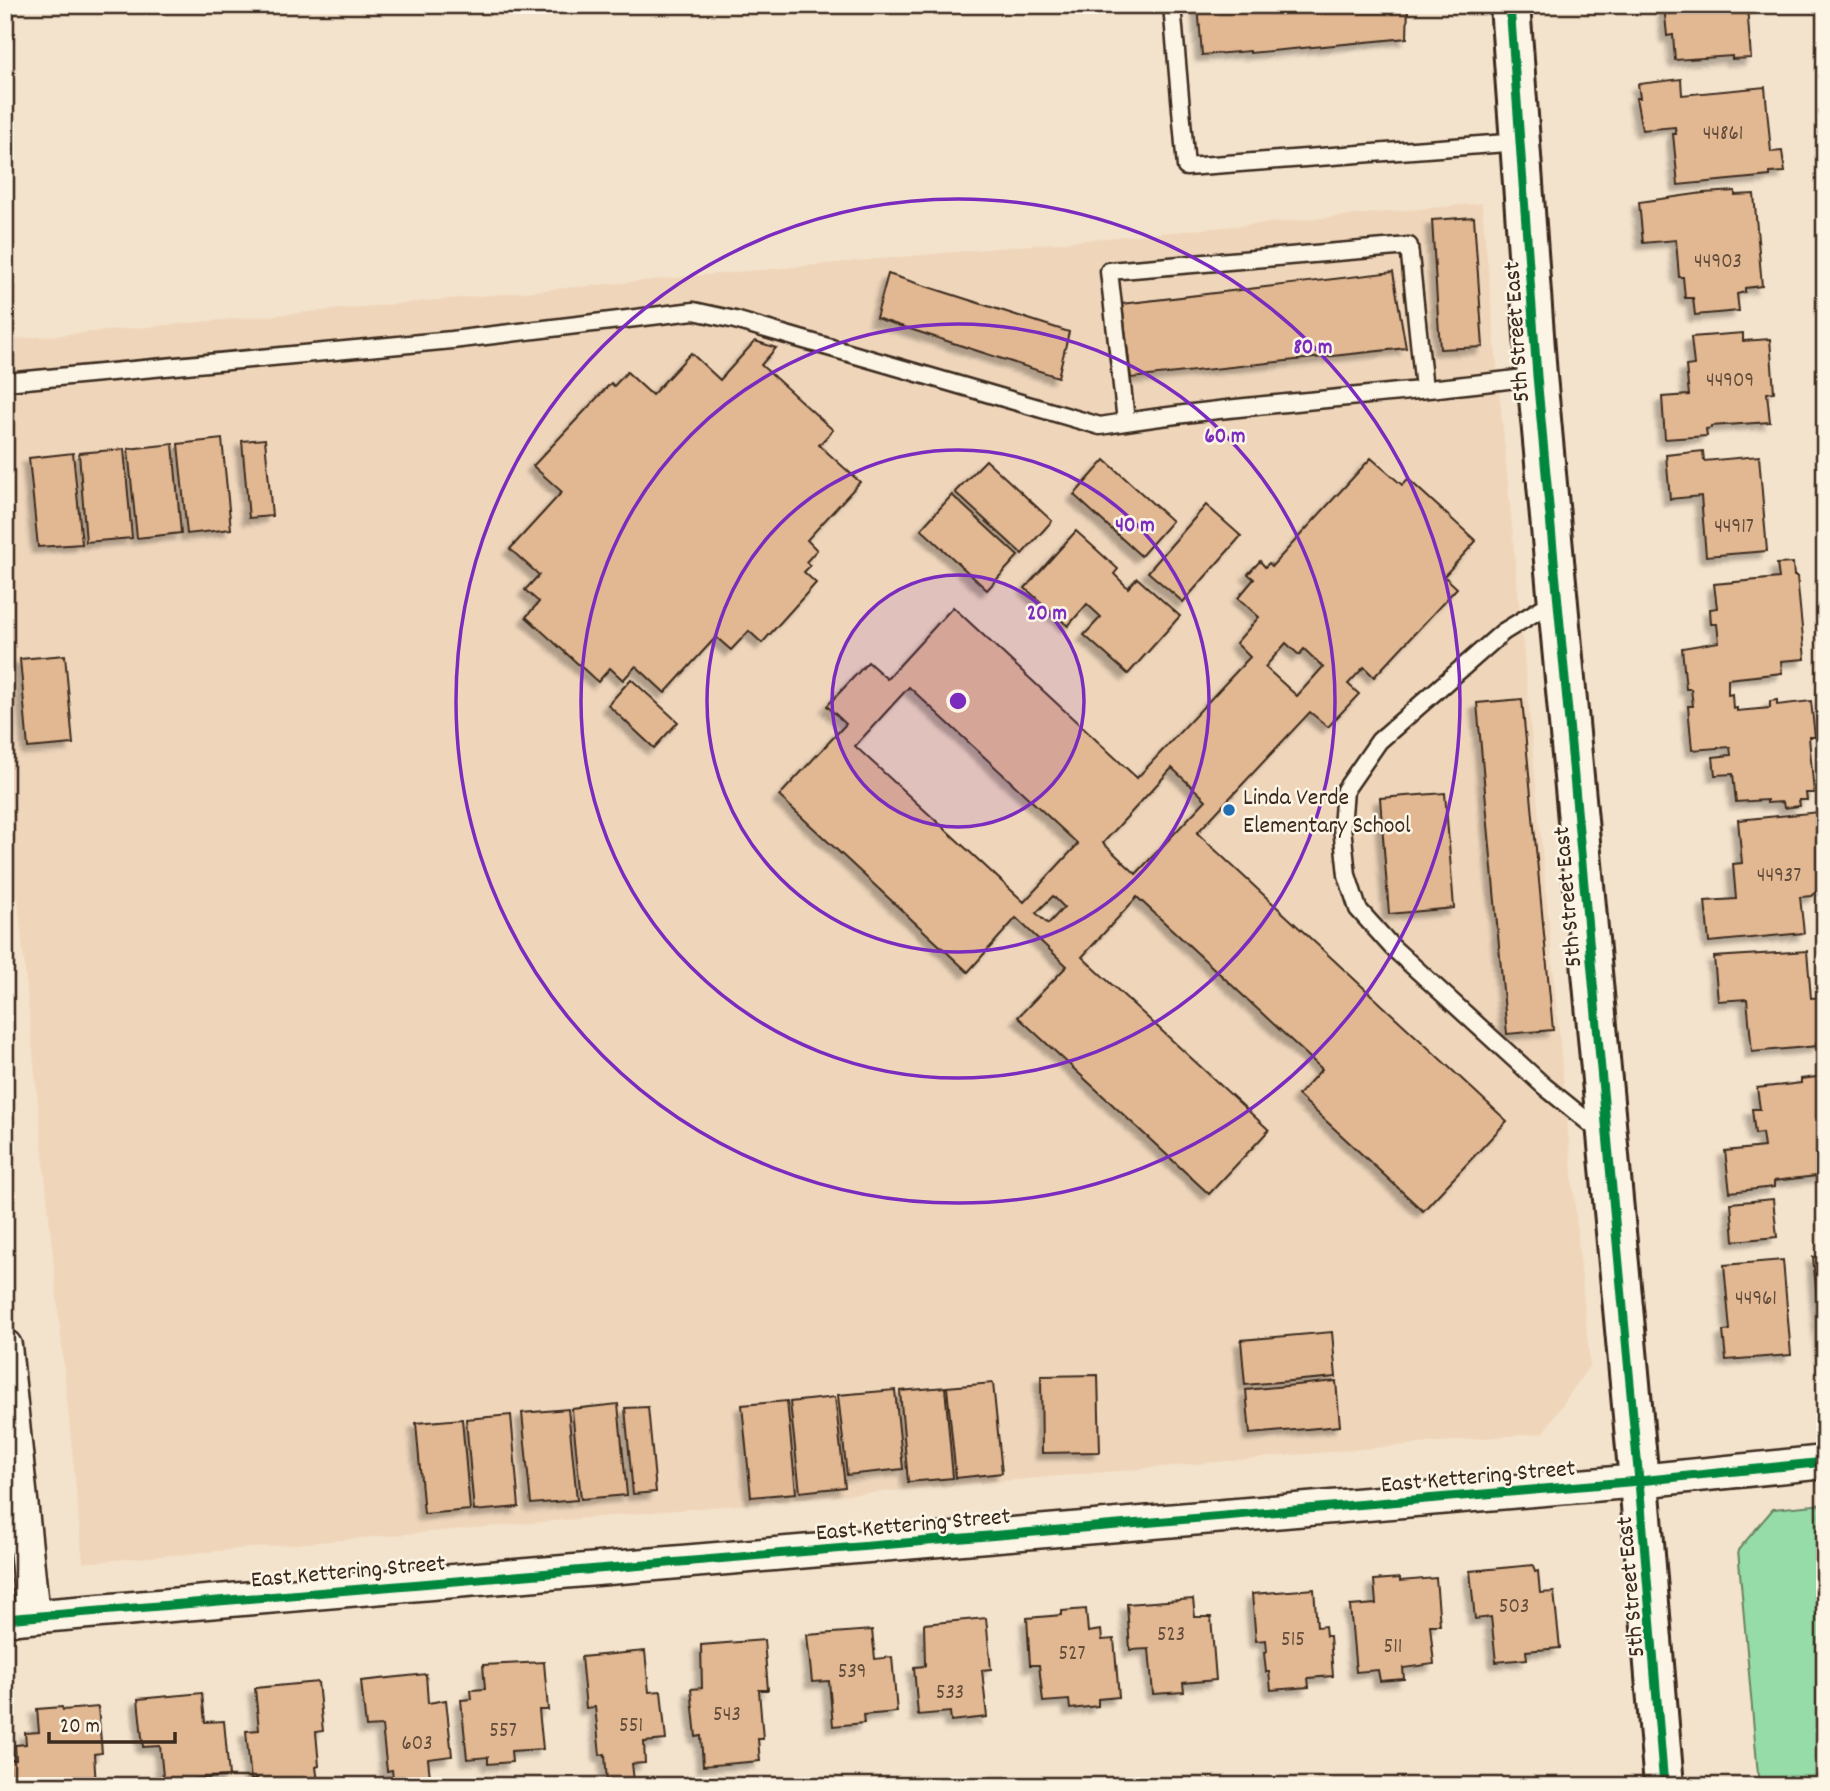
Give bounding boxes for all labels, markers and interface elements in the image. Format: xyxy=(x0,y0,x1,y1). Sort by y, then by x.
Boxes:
house number: 44861 xyxy=(1703,120,1743,150)
house number: 44903 xyxy=(1694,248,1742,278)
street label: 5th Street East xyxy=(1496,260,1540,403)
text: 80 m xyxy=(1293,334,1333,364)
house number: 44909 xyxy=(1706,367,1754,397)
text: 60 m xyxy=(1205,423,1245,453)
text: 40 m xyxy=(1115,512,1155,542)
house number: 44917 xyxy=(1714,513,1754,543)
text: 20 m xyxy=(1027,600,1067,630)
centre of rings xyxy=(946,689,970,713)
place label: Linda Verde Elementary School xyxy=(1243,782,1411,844)
marker: Linda Verde Elementary School xyxy=(1221,802,1237,818)
street label: 5th Street East xyxy=(1546,825,1592,969)
house number: 44937 xyxy=(1757,862,1801,892)
house number: 44961 xyxy=(1735,1285,1777,1315)
street label: East Kettering Street xyxy=(1380,1453,1577,1503)
street label: East Kettering Street xyxy=(815,1501,1012,1551)
street label: 5th Street East xyxy=(1609,1515,1655,1659)
street label: East Kettering Street xyxy=(250,1548,447,1598)
house number: 503 xyxy=(1499,1593,1529,1623)
house number: 523 xyxy=(1157,1621,1185,1651)
house number: 515 xyxy=(1281,1626,1305,1656)
house number: 511 xyxy=(1384,1633,1402,1663)
house number: 527 xyxy=(1059,1640,1085,1670)
house number: 539 xyxy=(838,1658,866,1688)
house number: 533 xyxy=(936,1679,964,1709)
scale bar xyxy=(49,1700,175,1744)
house number: 543 xyxy=(713,1701,741,1731)
house number: 551 xyxy=(619,1712,643,1742)
text: 20 m xyxy=(60,1713,100,1743)
house number: 557 xyxy=(489,1717,517,1747)
house number: 603 xyxy=(401,1730,433,1760)

